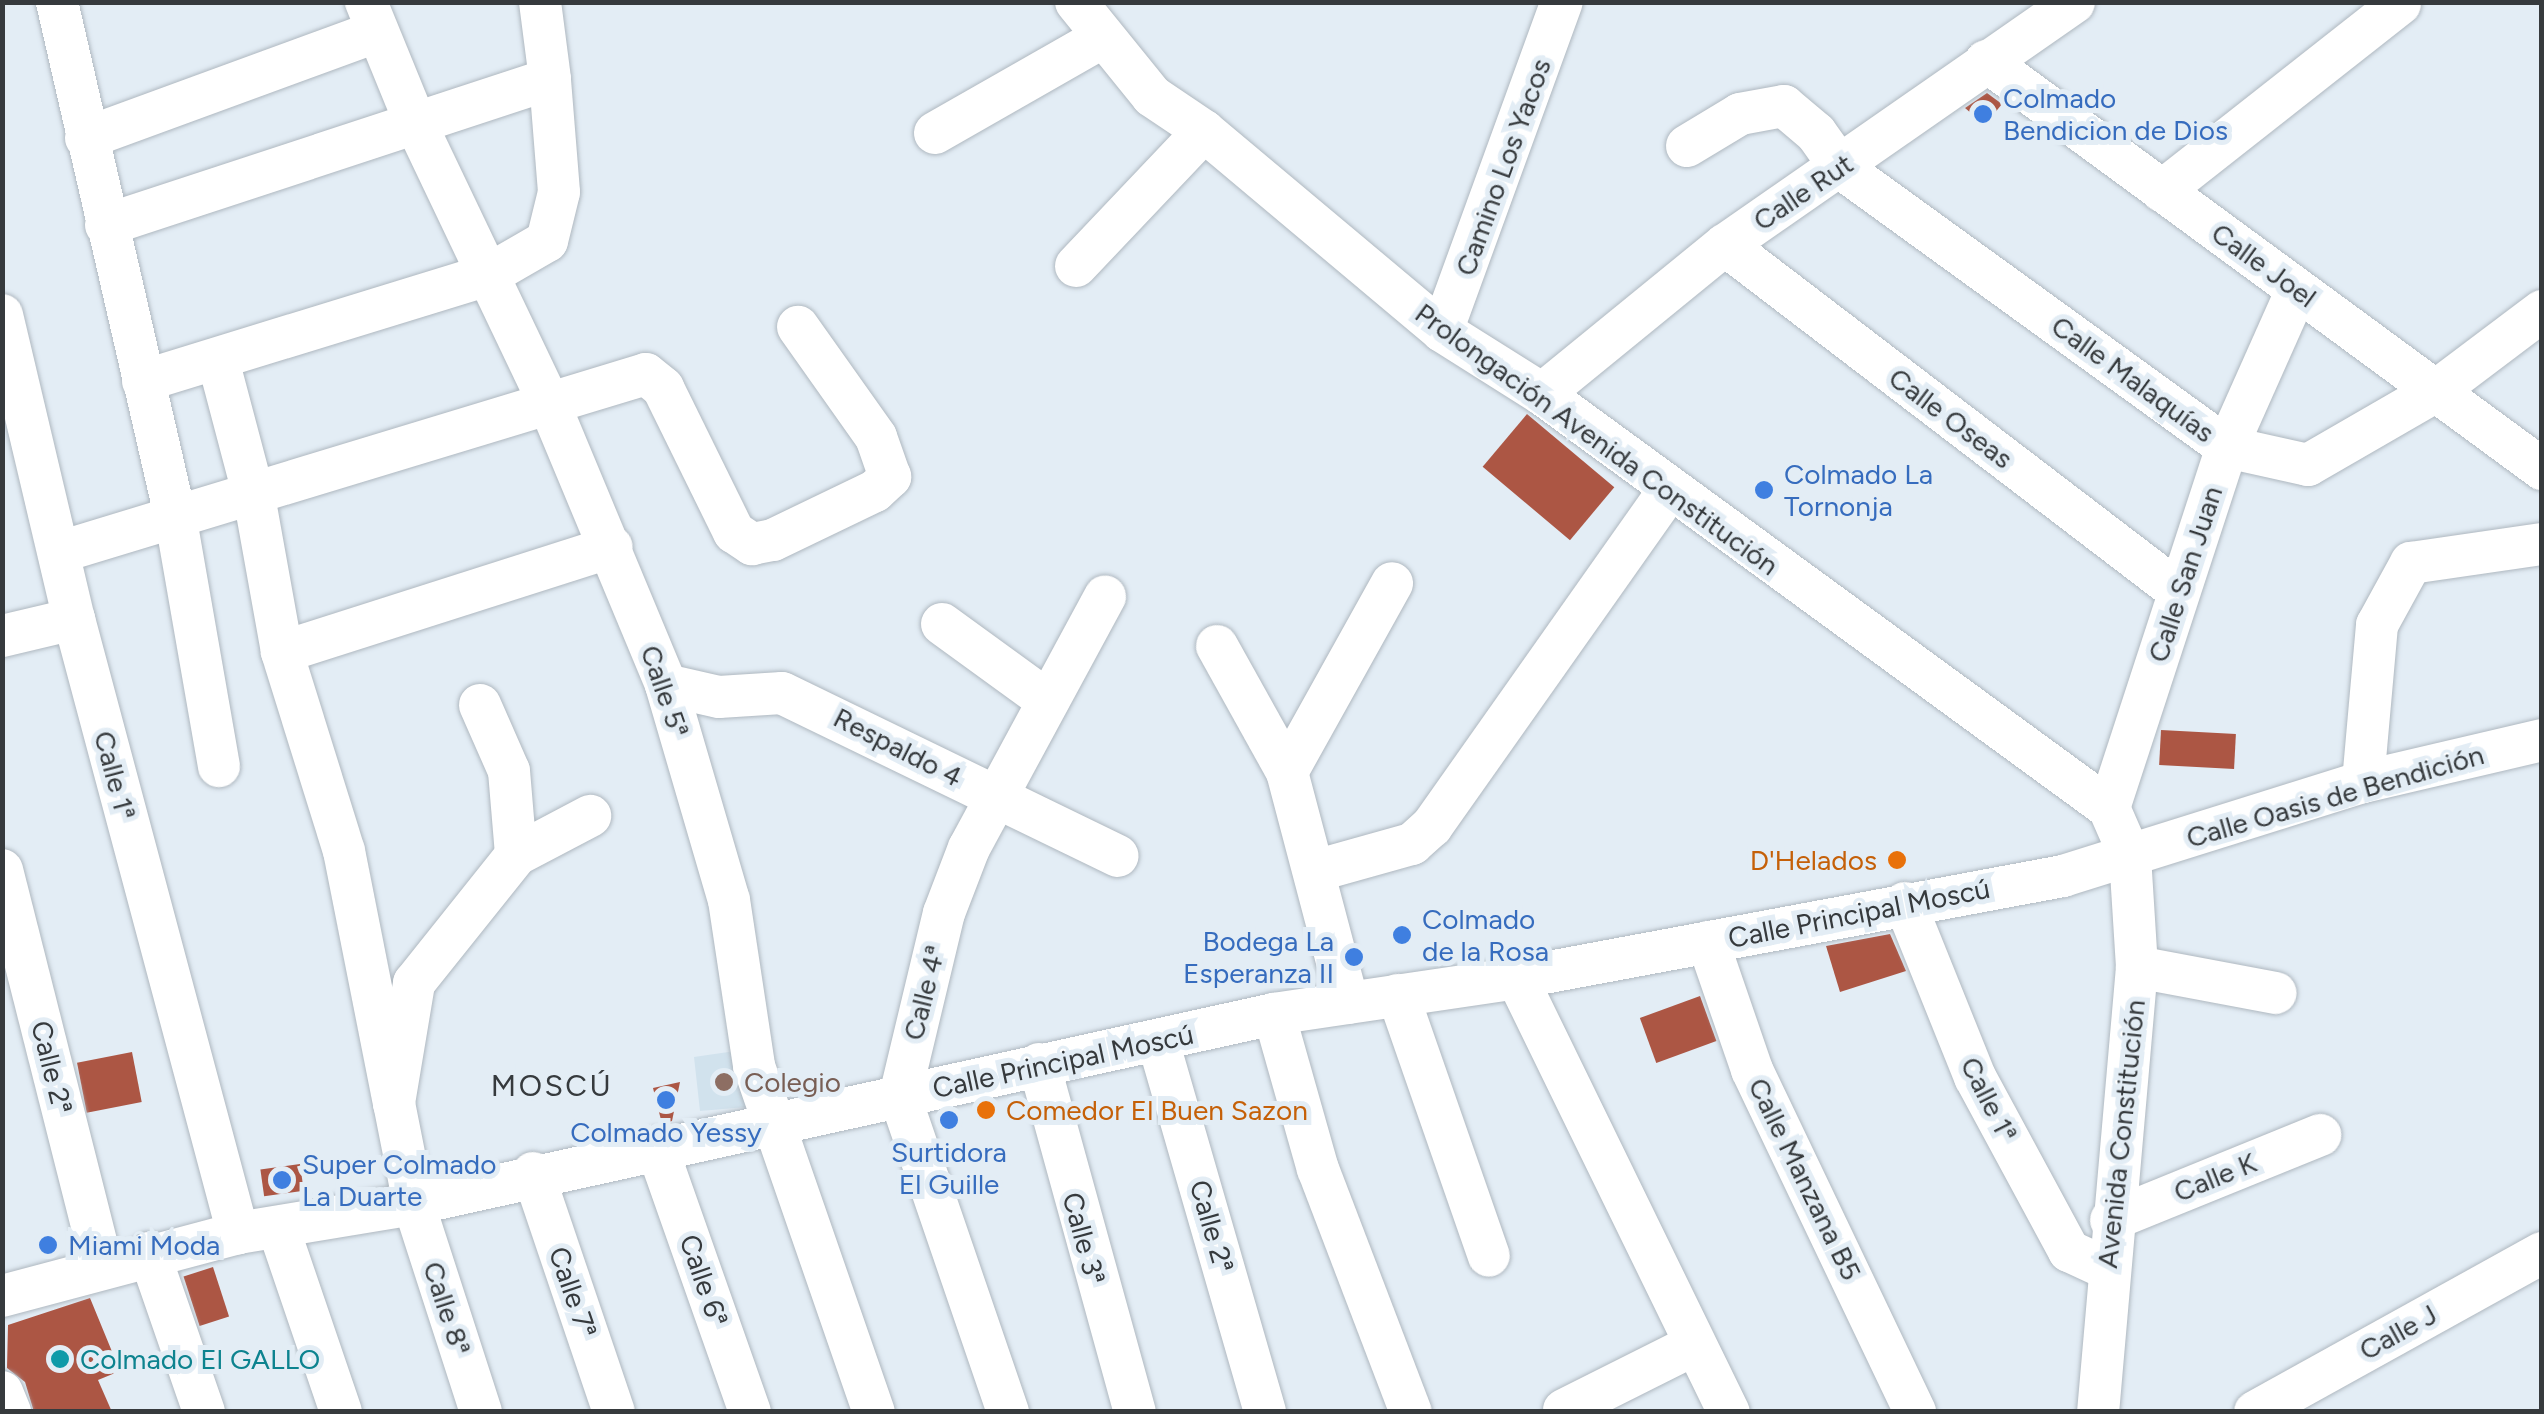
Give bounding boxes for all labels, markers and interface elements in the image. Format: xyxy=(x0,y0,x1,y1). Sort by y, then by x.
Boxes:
street label: Camino Los Yacos xyxy=(1448,54,1558,280)
place label: Colmado Bendicion de Dios xyxy=(2003,81,2228,147)
marker: Colmado Bendicion de Dios xyxy=(1972,103,1994,125)
street label: Calle Rut xyxy=(1747,147,1859,237)
street label: Calle Joel xyxy=(2205,216,2323,314)
street label: Prolongación Avenida Constitución xyxy=(1409,296,1785,582)
street label: Calle Malaquías xyxy=(2045,309,2221,449)
street label: Calle Oseas xyxy=(1882,361,2020,475)
place label: Colmado La Tornonja xyxy=(1784,457,1933,523)
marker: Colmado La Tornonja xyxy=(1753,479,1775,501)
street label: Calle San Juan xyxy=(2141,482,2229,666)
street label: Calle 5ª xyxy=(634,641,696,741)
street label: Respaldo 4 xyxy=(828,700,968,794)
street label: Calle 1ª xyxy=(87,727,143,823)
street label: Calle Oasis de Bendición xyxy=(2183,737,2487,855)
place label: D'Helados xyxy=(1750,843,1877,877)
marker: D'Helados xyxy=(1886,849,1908,871)
street label: Calle Principal Moscú xyxy=(1725,871,1993,955)
place label: Colmado de la Rosa xyxy=(1422,902,1549,968)
place label: Bodega La Esperanza II xyxy=(1183,924,1334,990)
marker: Colmado de la Rosa xyxy=(1391,924,1413,946)
street label: Calle 4ª xyxy=(896,943,952,1043)
marker: Bodega La Esperanza II xyxy=(1343,946,1365,968)
street label: Avenida Constitución xyxy=(2090,998,2152,1270)
street label: Calle 2ª xyxy=(24,1017,80,1117)
street label: Calle Principal Moscú xyxy=(929,1017,1197,1105)
street label: Calle 1ª xyxy=(1954,1051,2024,1147)
place label: Colegio xyxy=(744,1065,841,1099)
district label: MOSCÚ xyxy=(491,1068,613,1104)
marker: Colegio xyxy=(713,1071,735,1093)
street label: Calle Manzana B5 xyxy=(1742,1072,1868,1286)
marker: Colmado Yessy xyxy=(655,1089,677,1111)
place label: Comedor El Buen Sazon xyxy=(1006,1093,1308,1127)
marker: Comedor El Buen Sazon xyxy=(975,1099,997,1121)
marker: Surtidora El Guille xyxy=(938,1109,960,1131)
place label: Colmado Yessy xyxy=(570,1115,762,1149)
place label: Surtidora El Guille xyxy=(891,1135,1007,1201)
street label: Calle K xyxy=(2169,1145,2261,1209)
place label: Super Colmado La Duarte xyxy=(302,1147,496,1213)
marker: Super Colmado La Duarte xyxy=(271,1169,293,1191)
street label: Calle 2ª xyxy=(1183,1176,1241,1276)
street label: Calle 3ª xyxy=(1056,1188,1112,1288)
place label: Miami Moda xyxy=(68,1228,220,1262)
street label: Calle 6ª xyxy=(673,1230,735,1330)
marker: Miami Moda xyxy=(37,1234,59,1256)
street label: Calle 7ª xyxy=(542,1242,604,1342)
street label: Calle 8ª xyxy=(416,1257,478,1359)
street label: Calle J xyxy=(2353,1297,2443,1367)
place label: Colmado El GALLO xyxy=(80,1342,320,1376)
marker: Colmado El GALLO xyxy=(49,1348,71,1370)

